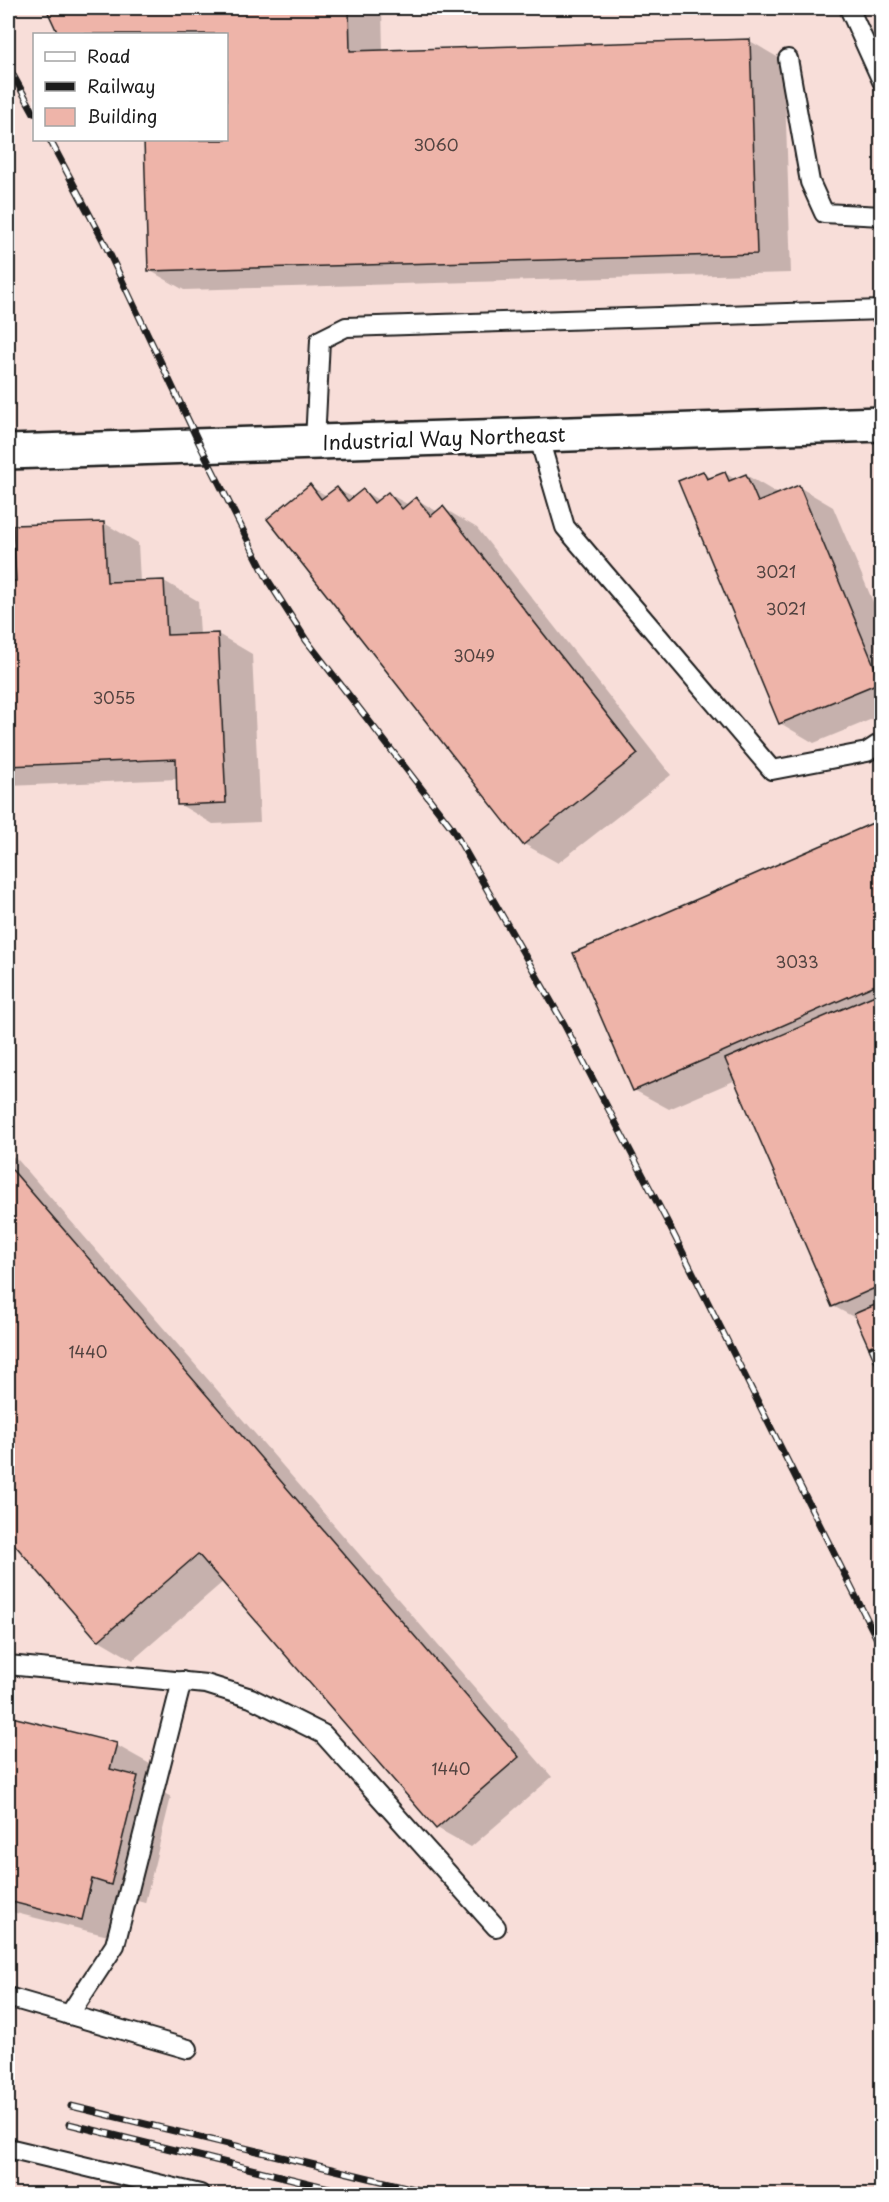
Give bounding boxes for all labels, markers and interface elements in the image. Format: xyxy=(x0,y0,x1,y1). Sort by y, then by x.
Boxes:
legend xyxy=(33,33,228,141)
text: Road xyxy=(87,42,131,69)
text: Railway xyxy=(87,72,155,99)
text: Building xyxy=(87,102,157,129)
house number: 3060 xyxy=(414,132,458,156)
street label: Industrial Way Northeast xyxy=(322,419,566,457)
house number: 3021 xyxy=(756,559,796,583)
house number: 3021 xyxy=(766,596,806,620)
house number: 3049 xyxy=(453,643,495,667)
house number: 3055 xyxy=(93,685,135,709)
house number: 3033 xyxy=(775,949,819,973)
house number: 1440 xyxy=(69,1339,107,1363)
house number: 1440 xyxy=(432,1756,470,1780)

